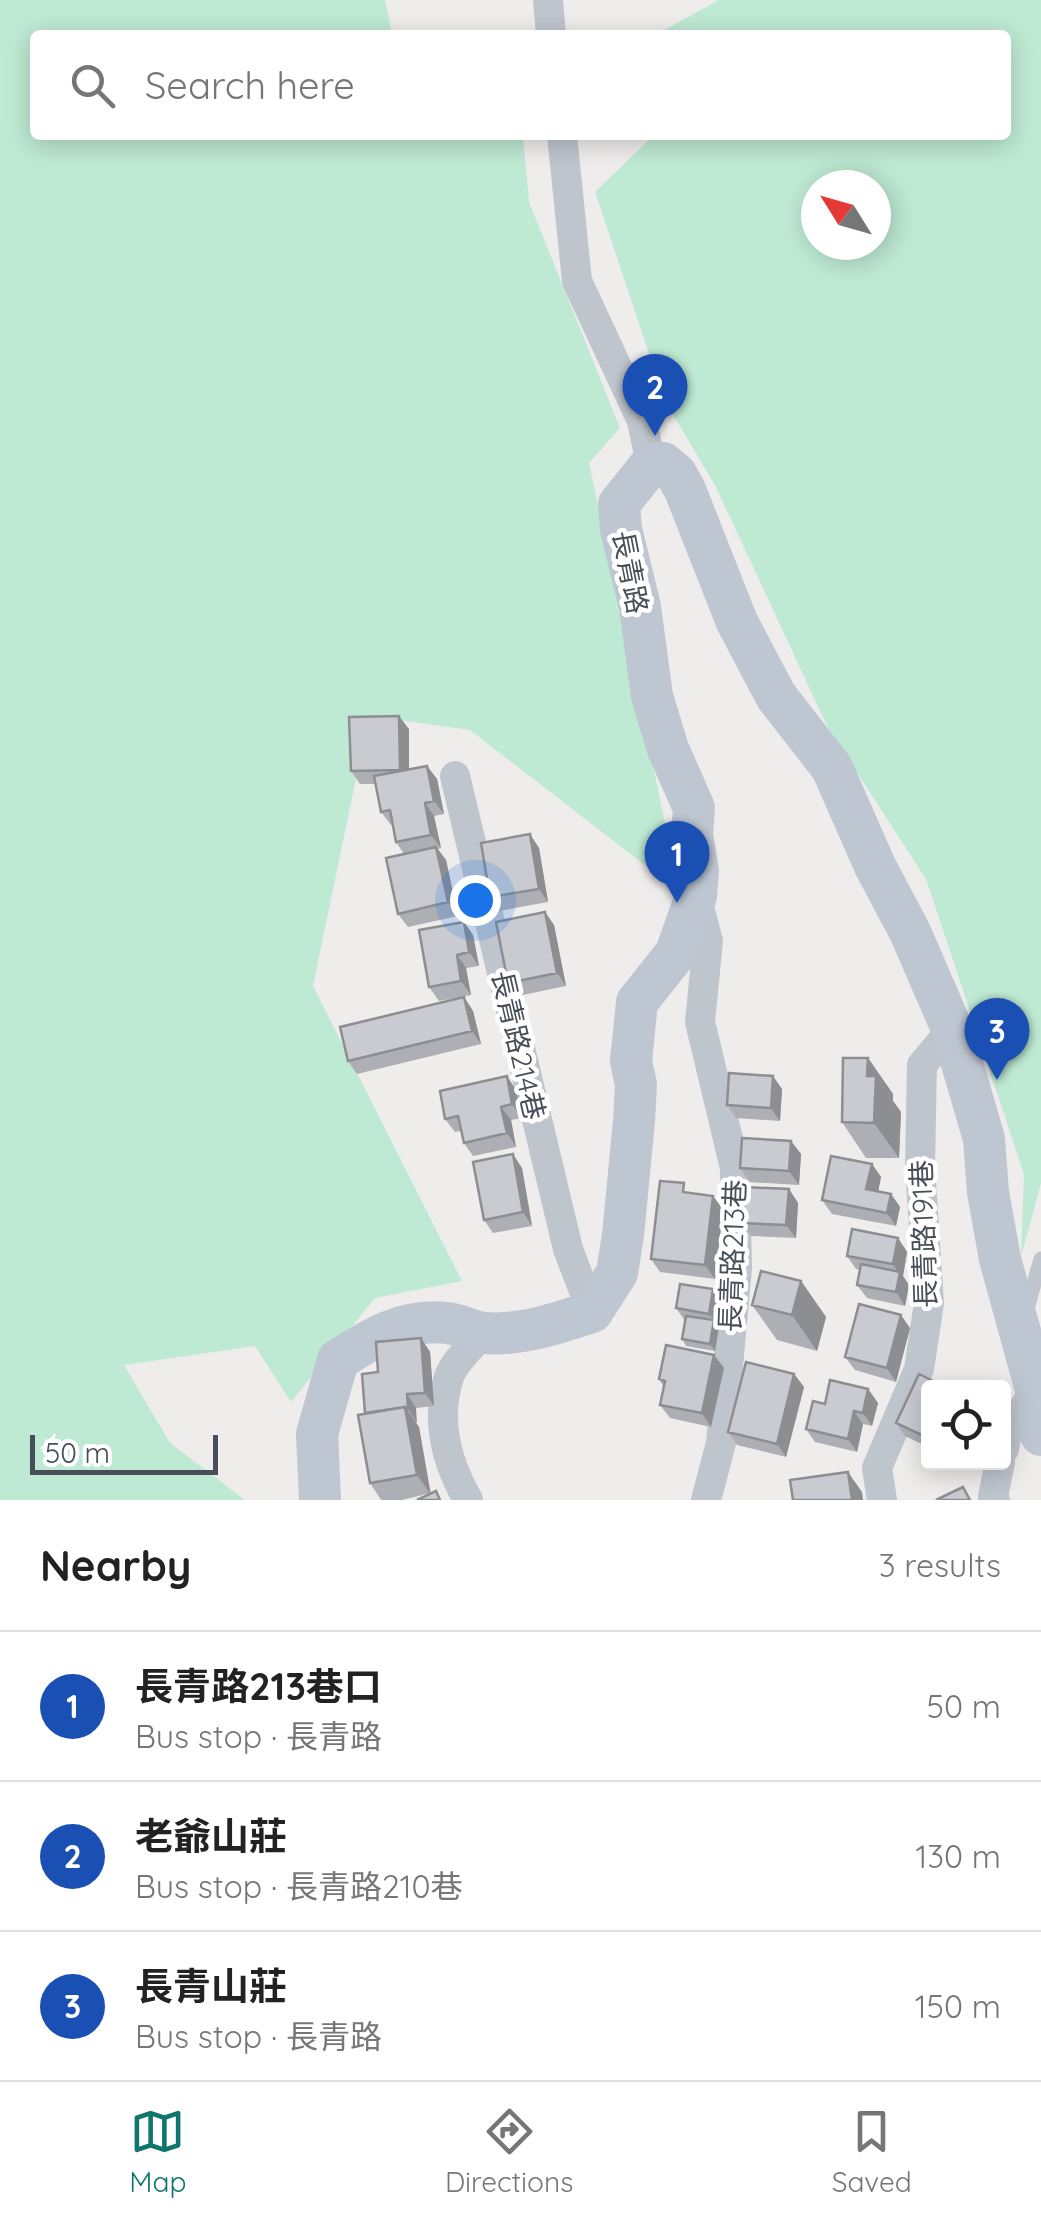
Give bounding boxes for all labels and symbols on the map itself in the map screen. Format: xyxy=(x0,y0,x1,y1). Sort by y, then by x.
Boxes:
north arrow xyxy=(801,170,891,260)
pin: 2 xyxy=(622,354,688,436)
street label: 長青路 xyxy=(606,527,656,617)
pin: 1 xyxy=(644,820,710,903)
your location xyxy=(450,875,501,926)
street label: 長青路214巷 xyxy=(485,967,553,1123)
pin: 3 xyxy=(964,998,1030,1080)
street label: 長青路191巷 xyxy=(903,1159,943,1309)
street label: 長青路213巷 xyxy=(712,1179,752,1333)
scale bar xyxy=(30,1430,218,1474)

